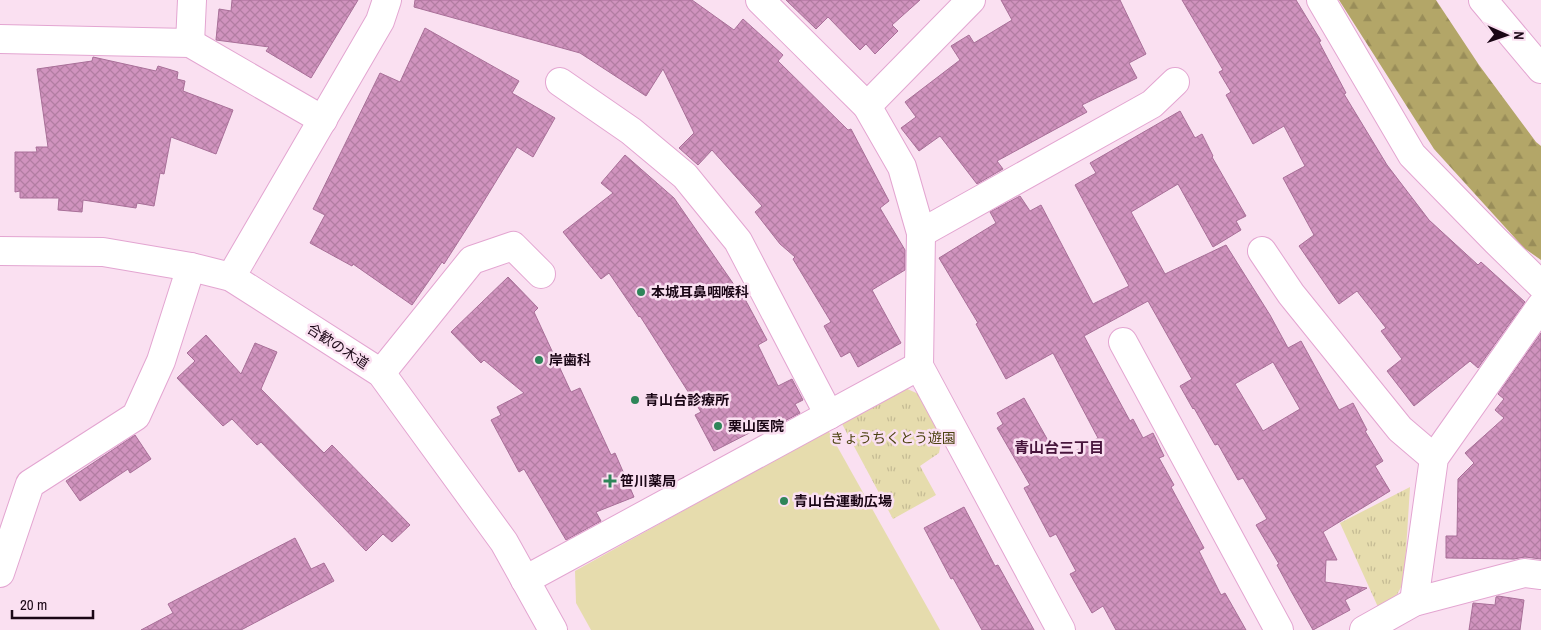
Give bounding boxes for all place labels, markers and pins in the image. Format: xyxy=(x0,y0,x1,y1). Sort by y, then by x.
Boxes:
place label: 本城耳鼻咽喉科 xyxy=(651,283,749,301)
marker: 本城耳鼻咽喉科 xyxy=(635,286,647,298)
place label: 岸歯科 xyxy=(549,351,591,369)
marker: 岸歯科 xyxy=(533,354,545,366)
place label: 青山台診療所 xyxy=(645,391,729,409)
marker: 青山台診療所 xyxy=(629,394,641,406)
place label: 栗山医院 xyxy=(728,417,784,435)
marker: 栗山医院 xyxy=(712,420,724,432)
place label: 笹川薬局 xyxy=(620,472,676,490)
marker: 笹川薬局 xyxy=(604,475,616,487)
place label: 青山台運動広場 xyxy=(794,492,892,510)
marker: 青山台運動広場 xyxy=(778,495,790,507)

